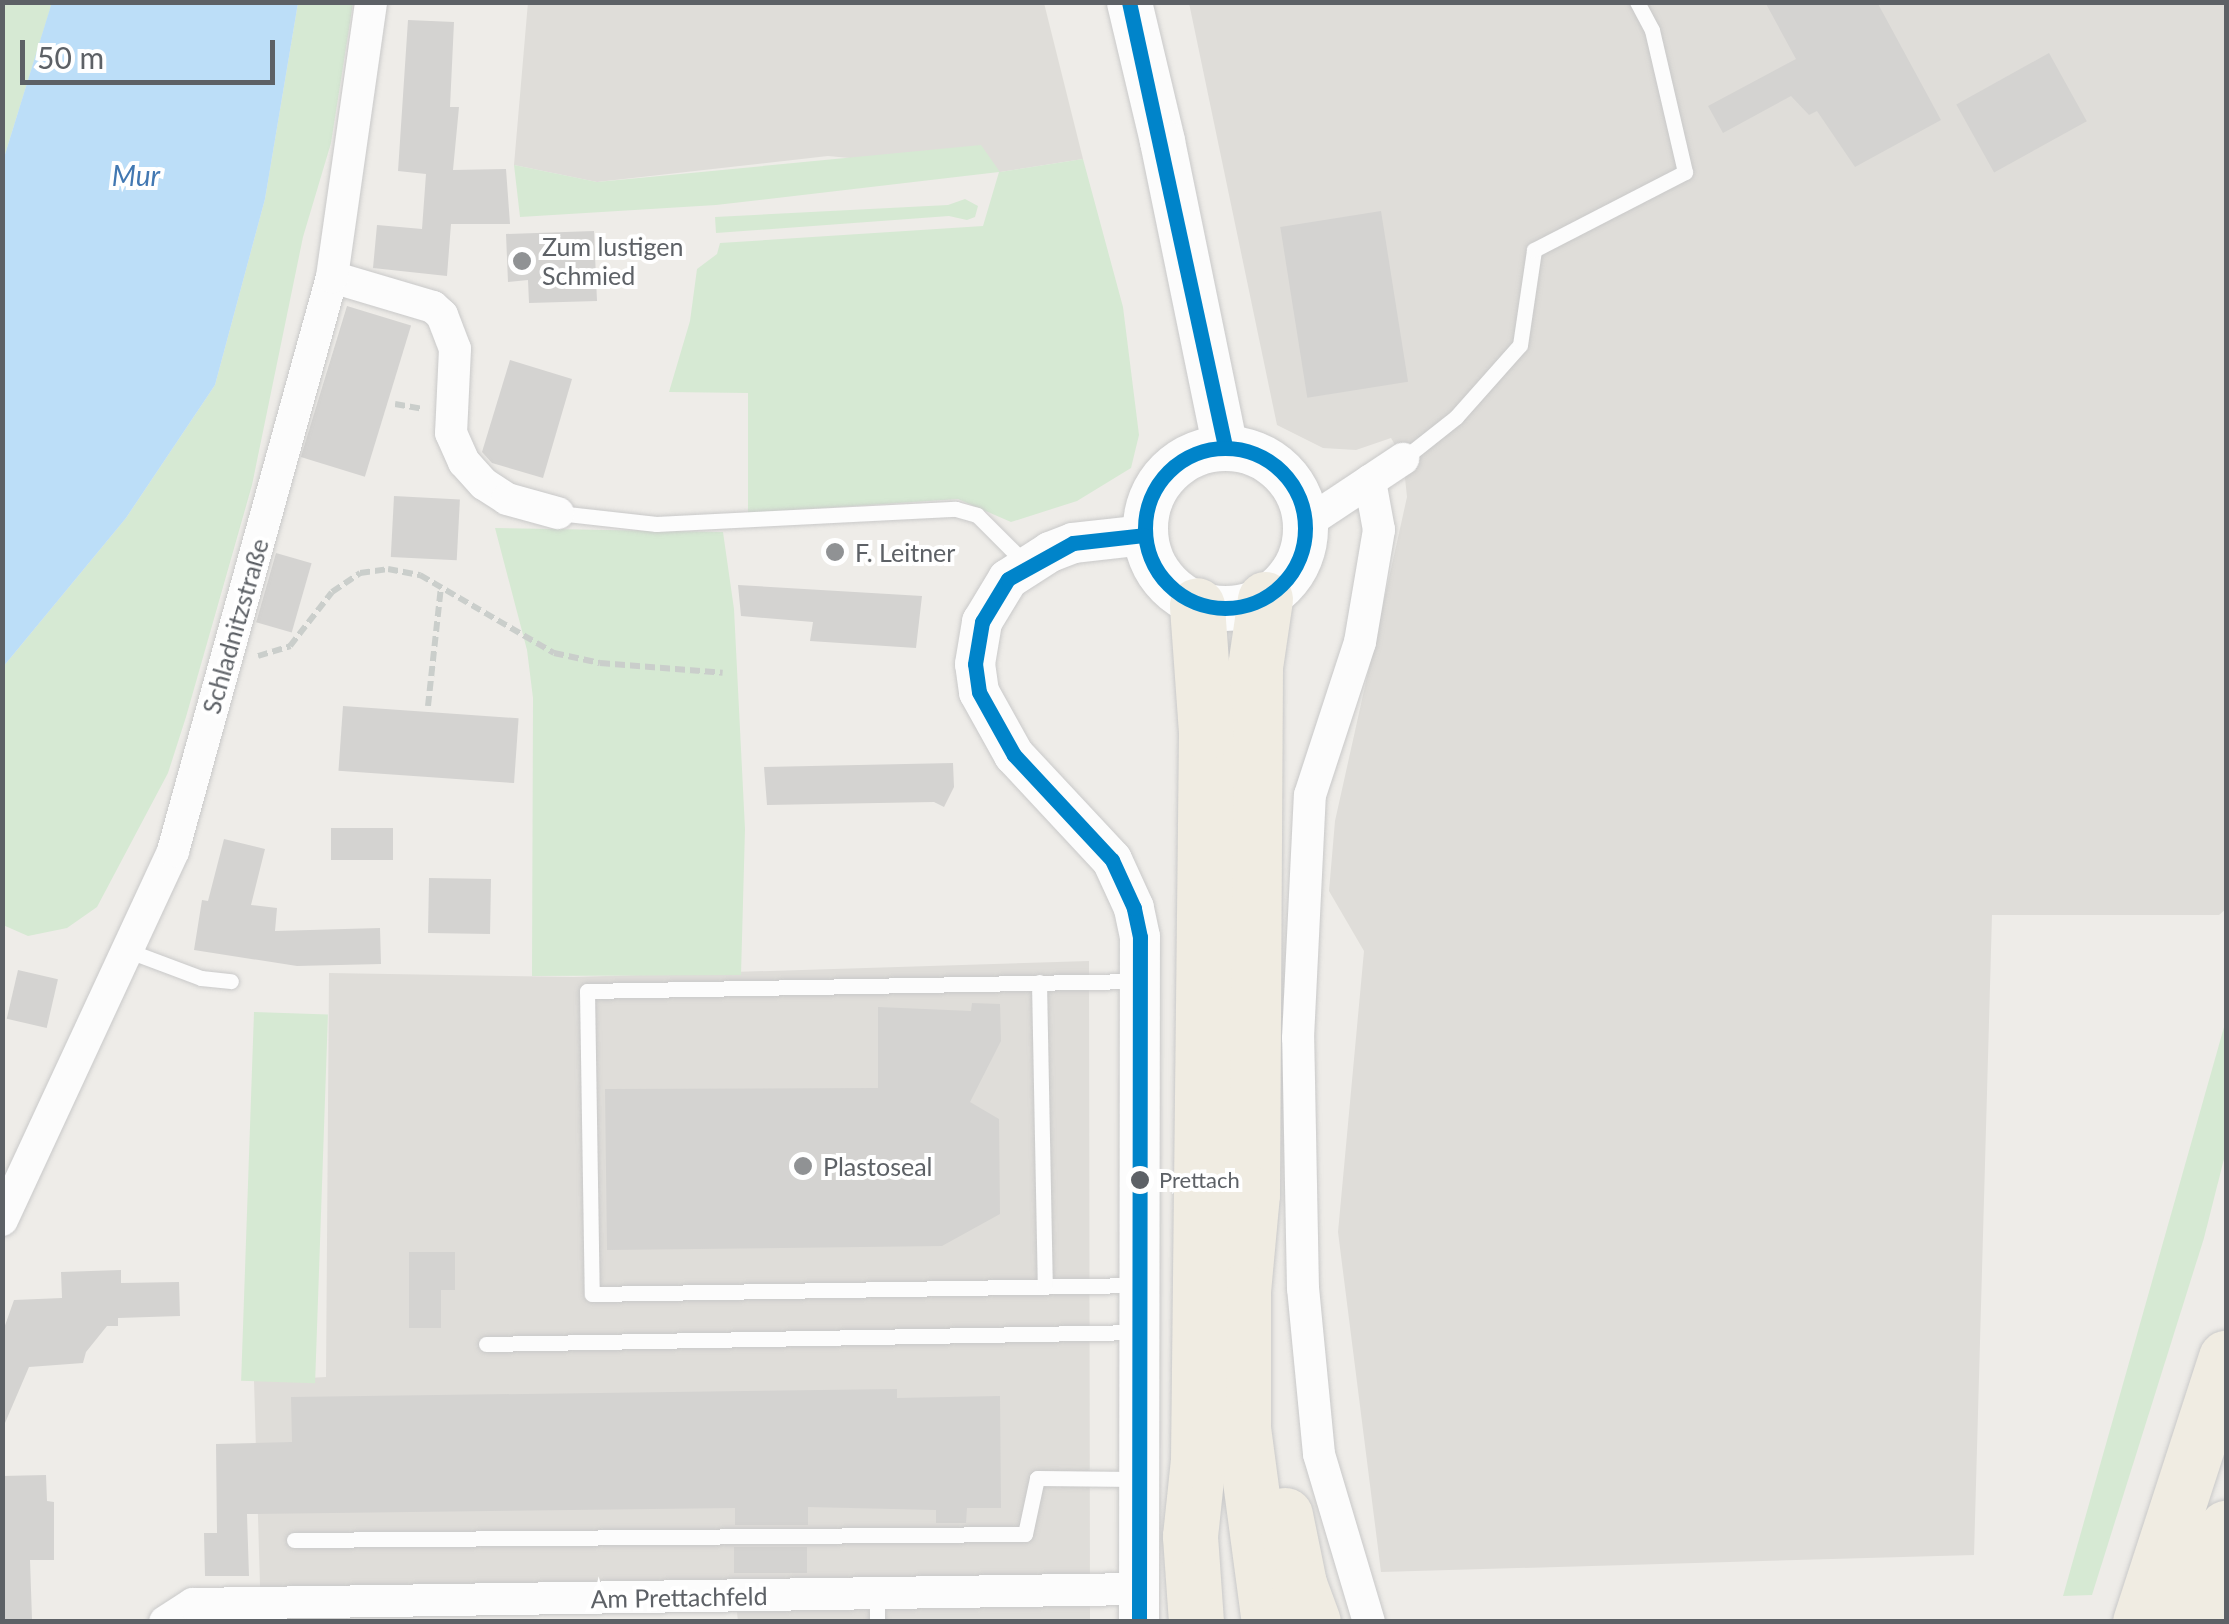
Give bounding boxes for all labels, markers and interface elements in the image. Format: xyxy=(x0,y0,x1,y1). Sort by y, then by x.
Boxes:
scale bar xyxy=(25,20,280,82)
text: 50 m xyxy=(37,39,104,75)
water label: Mur xyxy=(112,158,160,192)
place label: Zum lustigen Schmied xyxy=(542,232,683,291)
marker: Zum lustigen Schmied xyxy=(511,250,533,272)
street label: Schladnitzstraße xyxy=(196,535,274,717)
place label: F. Leitner xyxy=(855,537,955,567)
marker: F. Leitner xyxy=(824,541,846,563)
place label: Plastoseal xyxy=(823,1151,933,1181)
marker: Plastoseal xyxy=(792,1155,814,1177)
place label: Prettach xyxy=(1159,1167,1240,1193)
marker: Prettach xyxy=(1130,1170,1150,1190)
street label: Am Prettachfeld xyxy=(590,1580,768,1614)

